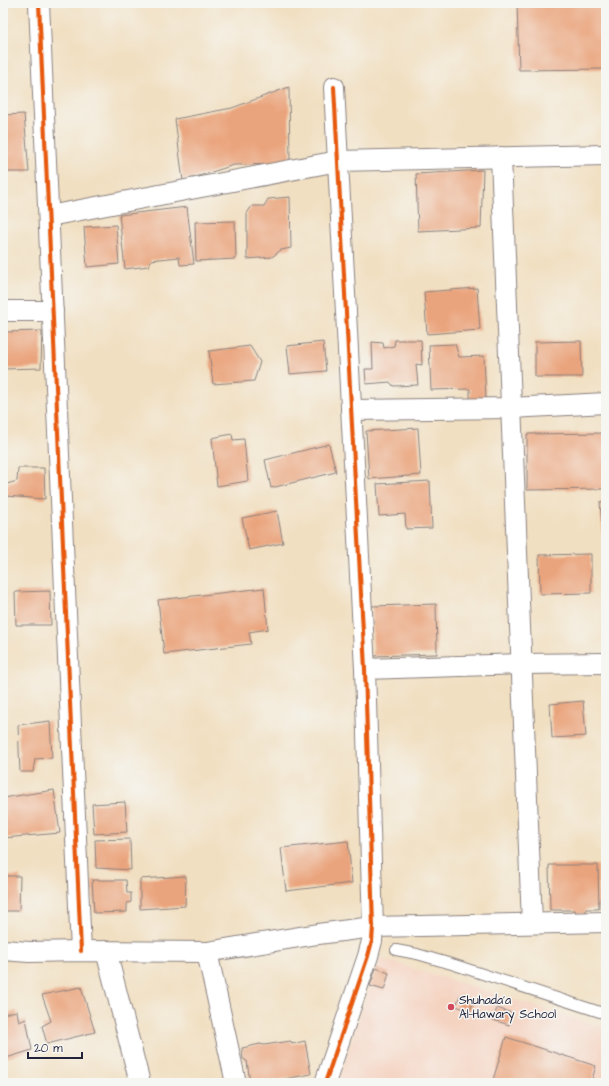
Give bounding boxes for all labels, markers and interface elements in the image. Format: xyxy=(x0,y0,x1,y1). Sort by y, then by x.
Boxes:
place label: Shuhada'a Al-Hawary School xyxy=(459,992,556,1024)
marker: Shuhada'a Al-Hawary School xyxy=(446,1002,456,1012)
scale bar xyxy=(28,1034,82,1060)
text: 20 m xyxy=(34,1040,63,1057)

